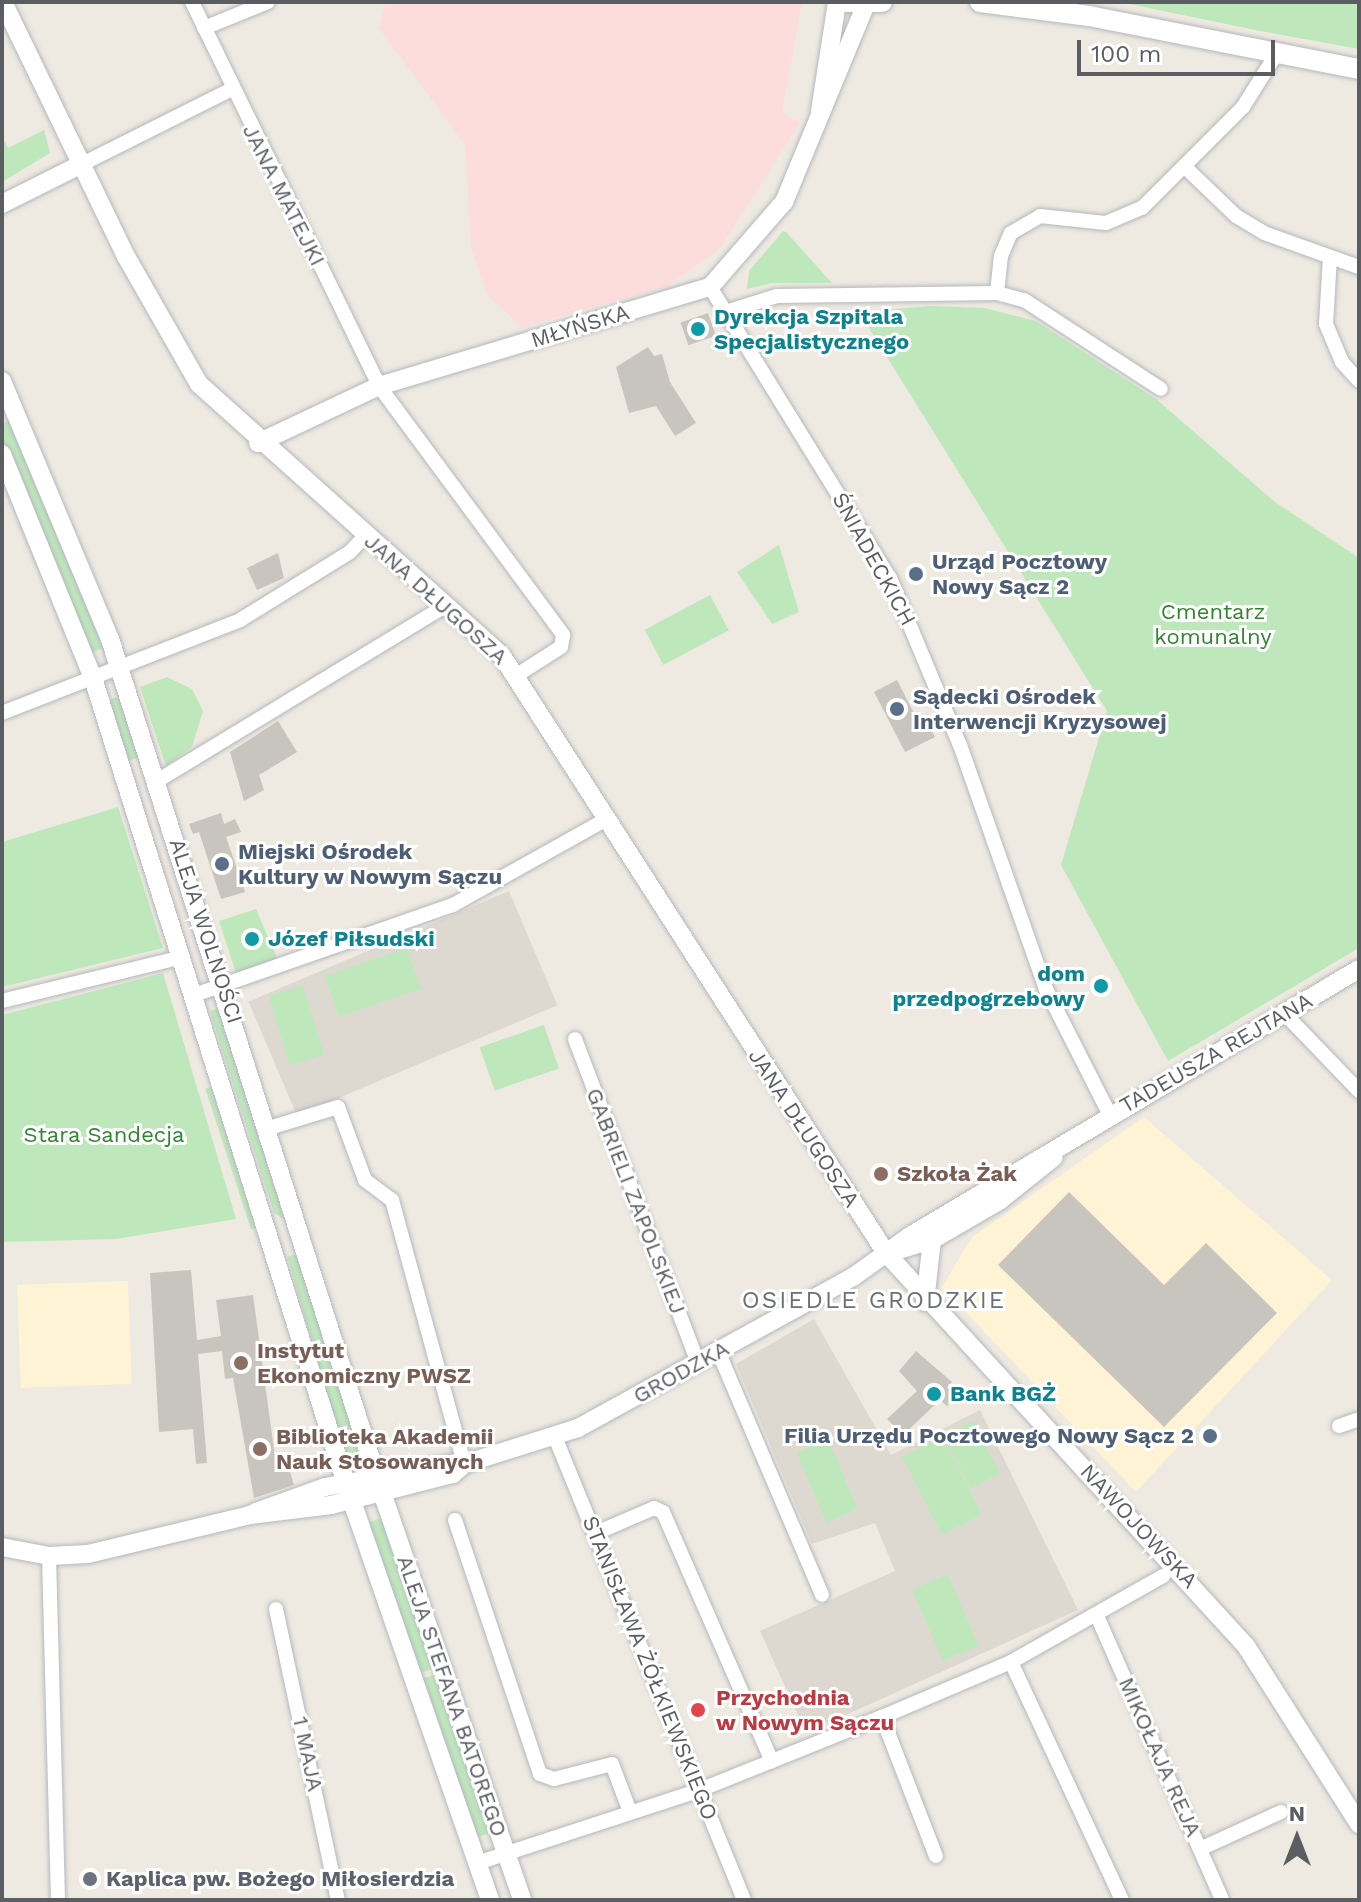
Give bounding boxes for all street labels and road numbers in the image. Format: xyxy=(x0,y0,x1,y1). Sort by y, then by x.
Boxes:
street label: JANA MATEJKI xyxy=(237,119,331,271)
street label: MŁYŃSKA xyxy=(528,299,632,353)
street label: ŚNIADECKICH xyxy=(827,488,921,630)
street label: JANA DŁUGOSZA xyxy=(359,527,513,671)
street label: ALEJA WOLNOŚCI xyxy=(163,835,249,1027)
street label: TADEUSZA REJTANA xyxy=(1115,987,1317,1119)
street label: JANA DŁUGOSZA xyxy=(743,1043,865,1213)
street label: GABRIELI ZAPOLSKIEJ xyxy=(581,1084,691,1318)
street label: GRODZKA xyxy=(629,1335,733,1409)
street label: NAWOJOWSKA xyxy=(1075,1458,1203,1594)
street label: STANISŁAWA ŻÓŁKIEWSKIEGO xyxy=(577,1512,723,1824)
street label: ALEJA STEFANA BATOREGO xyxy=(391,1551,513,1841)
street label: MIKOŁAJA REJA xyxy=(1113,1673,1207,1841)
street label: 1 MAJA xyxy=(287,1714,329,1794)

